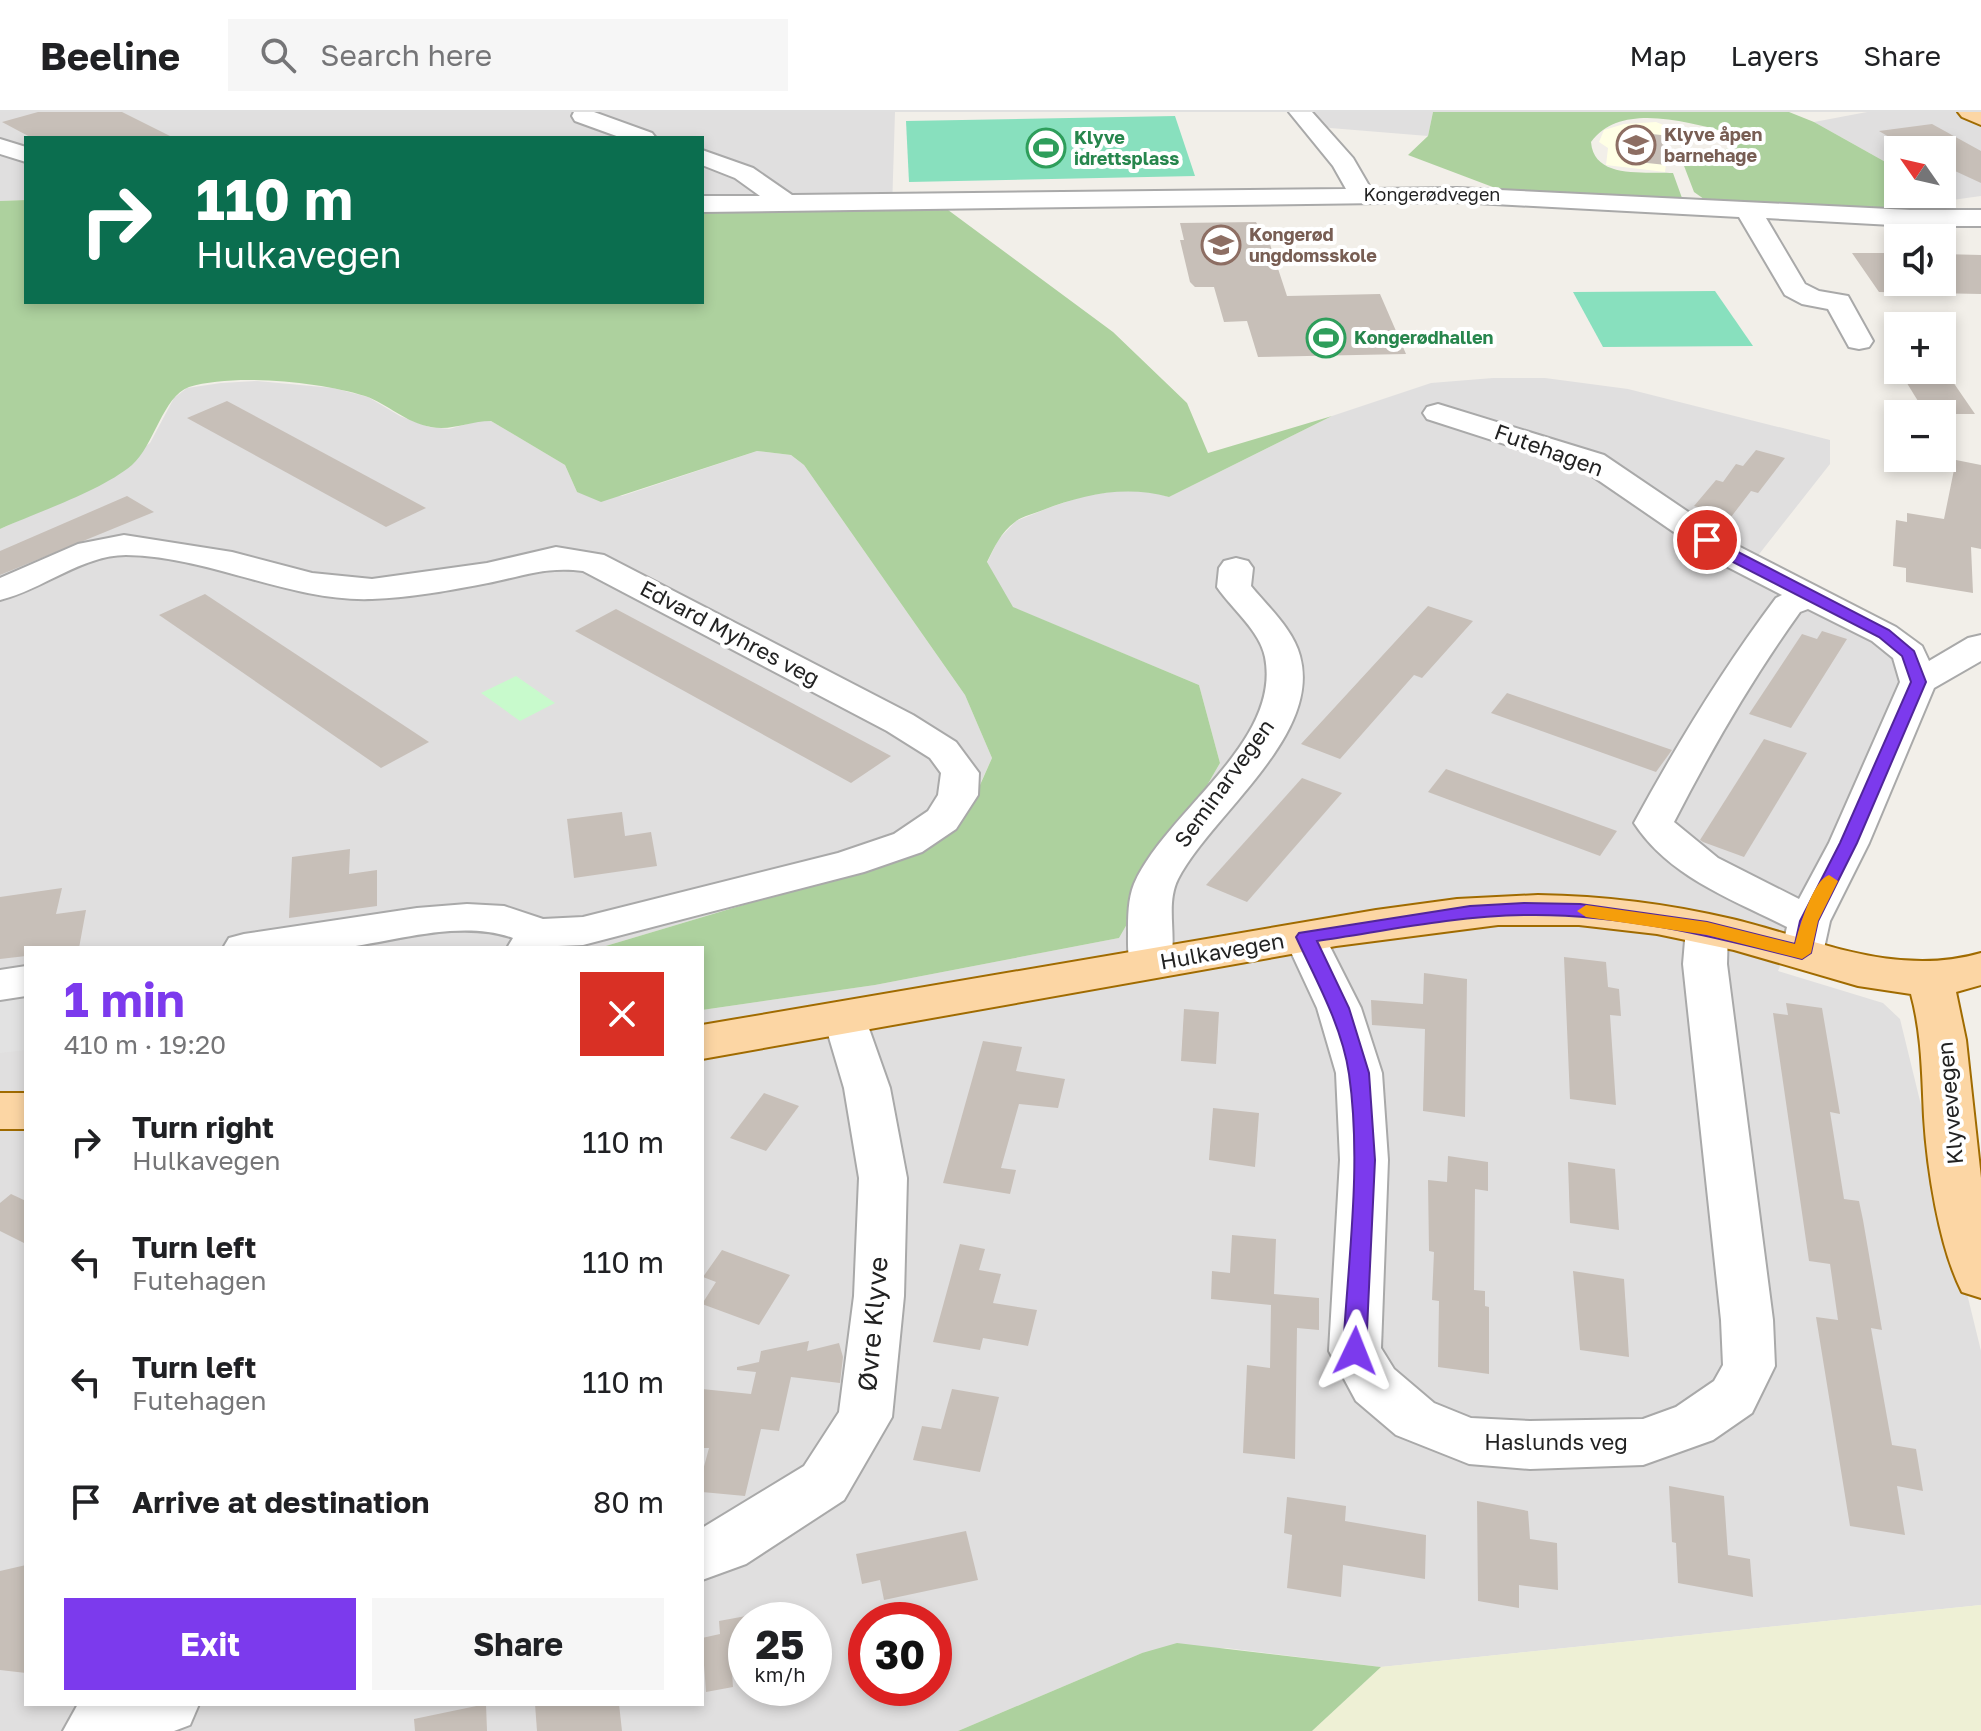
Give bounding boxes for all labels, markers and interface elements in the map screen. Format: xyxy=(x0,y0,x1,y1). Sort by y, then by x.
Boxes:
search box xyxy=(228,19,788,91)
text: Beeline xyxy=(40,33,180,78)
icon: search xyxy=(256,33,300,77)
text: Search here xyxy=(320,37,492,73)
text: Map xyxy=(1629,39,1687,72)
text: Layers xyxy=(1731,39,1819,72)
text: Share xyxy=(1863,39,1941,72)
place label: Klyve åpen barnehage xyxy=(1664,123,1762,166)
school or university icon: Klyve åpen barnehage xyxy=(1615,124,1657,166)
place label: Klyve idrettsplass xyxy=(1074,126,1179,169)
sports icon: Klyve idrettsplass xyxy=(1025,127,1067,169)
north arrow xyxy=(1884,136,1956,208)
map controls xyxy=(1884,136,1956,472)
text: 110 m xyxy=(196,165,353,232)
icon: right xyxy=(64,168,168,272)
street label: Kongerødvegen xyxy=(1364,183,1500,205)
place label: Kongerød ungdomsskole xyxy=(1249,223,1377,266)
school or university icon: Kongerød ungdomsskole xyxy=(1200,224,1242,266)
button: sound xyxy=(1884,224,1956,296)
text: Hulkavegen xyxy=(196,233,402,276)
button: + xyxy=(1884,312,1956,384)
sports icon: Kongerødhallen xyxy=(1305,317,1347,359)
place label: Kongerødhallen xyxy=(1354,326,1494,348)
button: − xyxy=(1884,400,1956,472)
street label: Futehagen xyxy=(1491,417,1607,482)
pin xyxy=(1673,506,1741,574)
icon: arrive xyxy=(1685,518,1729,562)
street label: Edvard Myhres veg xyxy=(636,574,825,691)
street label: Seminarvegen xyxy=(1168,713,1279,852)
street label: Hulkavegen xyxy=(1158,926,1286,975)
text: 1 min xyxy=(64,970,185,1028)
button: close xyxy=(580,972,664,1056)
text: 410 m · 19:20 xyxy=(64,1029,226,1060)
street label: Klyvevegen xyxy=(1931,1040,1968,1166)
text: Turn right xyxy=(132,1109,274,1145)
icon: right xyxy=(64,1120,108,1164)
text: 110 m xyxy=(582,1124,664,1160)
text: Hulkavegen xyxy=(132,1145,281,1176)
text: Turn left xyxy=(132,1229,257,1265)
icon: left xyxy=(64,1240,108,1284)
text: 110 m xyxy=(582,1244,664,1280)
street label: Øvre Klyve xyxy=(851,1255,894,1393)
text: Futehagen xyxy=(132,1265,266,1296)
position arrow xyxy=(1313,1309,1397,1393)
text: Turn left xyxy=(132,1349,257,1385)
icon: left xyxy=(64,1360,108,1404)
text: 110 m xyxy=(582,1364,664,1400)
text: Futehagen xyxy=(132,1385,266,1416)
street label: Haslunds veg xyxy=(1484,1428,1628,1455)
icon: arrive xyxy=(64,1480,108,1524)
text: Arrive at destination xyxy=(132,1484,429,1520)
text: 80 m xyxy=(593,1484,664,1520)
button: Exit xyxy=(64,1598,356,1690)
button: Share xyxy=(372,1598,664,1690)
speed limit sign: 30 xyxy=(848,1602,952,1706)
text: 25 xyxy=(756,1620,804,1668)
text: km/h xyxy=(755,1662,805,1686)

